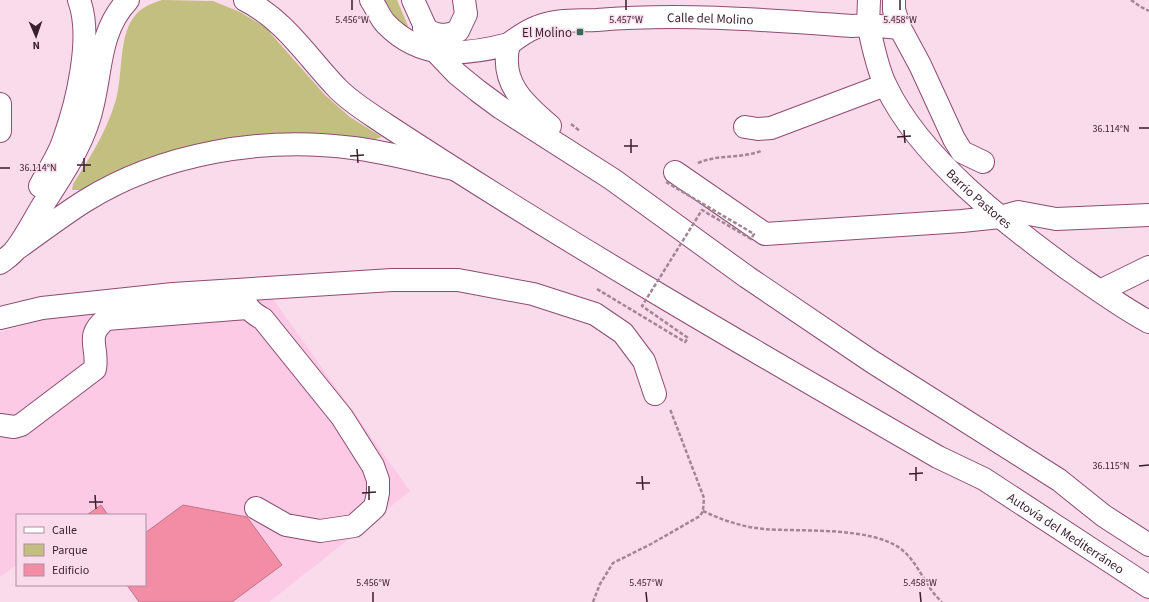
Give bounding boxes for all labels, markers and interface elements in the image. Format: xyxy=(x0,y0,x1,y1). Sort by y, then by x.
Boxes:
street label: Calle del Molino xyxy=(667,9,754,29)
text: 5.456°W xyxy=(335,13,369,27)
text: 5.457°W xyxy=(609,13,643,27)
text: 5.458°W xyxy=(883,13,917,27)
north arrow xyxy=(16,16,56,56)
place label: El Molino xyxy=(522,24,572,42)
marker: El Molino xyxy=(575,27,585,37)
text: N xyxy=(32,38,40,53)
text: 36.114°N xyxy=(1092,122,1130,136)
text: 36.114°N xyxy=(19,161,57,175)
street label: Barrio Pastores xyxy=(942,165,1016,233)
text: 36.115°N xyxy=(1092,459,1130,473)
street label: Autovía del Mediterráneo xyxy=(1004,489,1128,578)
legend xyxy=(16,514,146,586)
text: Calle xyxy=(52,522,77,539)
text: Parque xyxy=(52,542,88,559)
text: Edificio xyxy=(52,562,89,579)
text: 5.456°W xyxy=(356,576,390,590)
text: 5.457°W xyxy=(629,576,663,590)
text: 5.458°W xyxy=(903,576,937,590)

